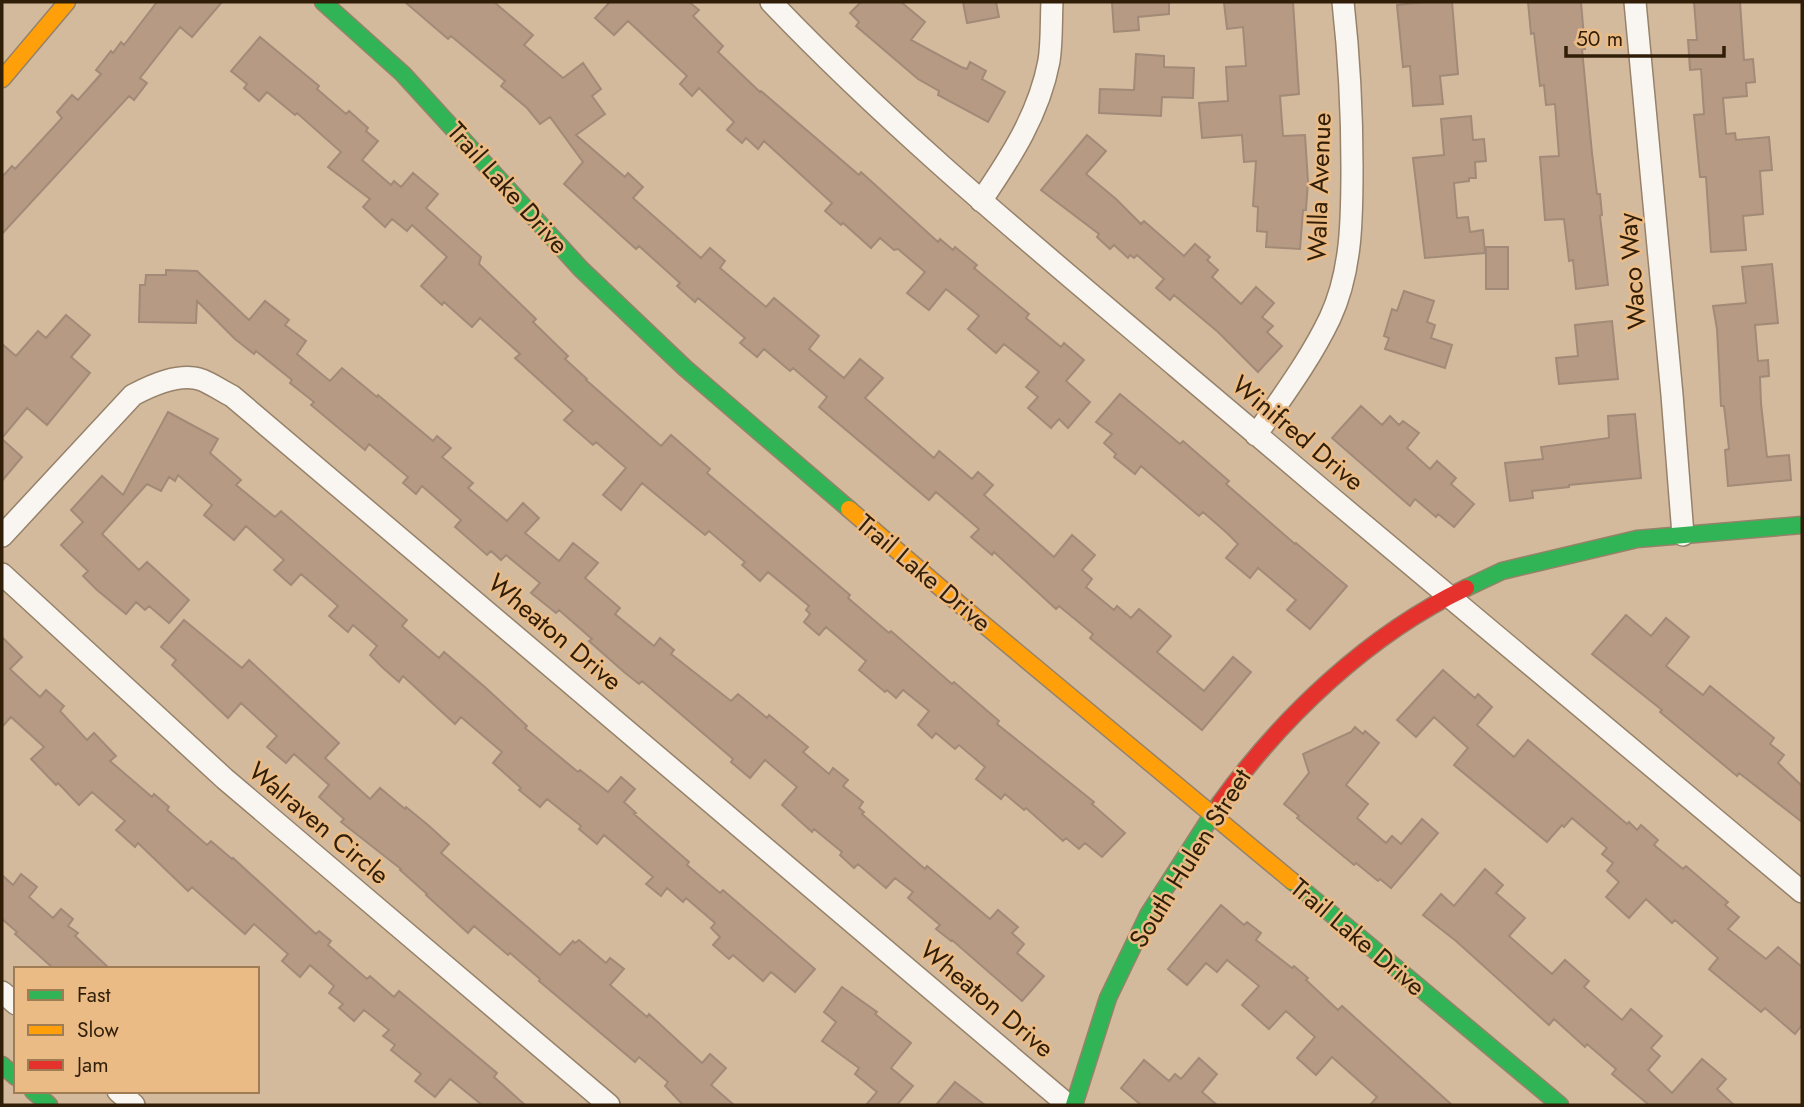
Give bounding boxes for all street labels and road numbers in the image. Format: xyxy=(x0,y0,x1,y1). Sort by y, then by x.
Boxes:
street label: Walla Avenue xyxy=(1297,112,1341,262)
street label: Trail Lake Drive xyxy=(438,114,578,262)
street label: Waco Way xyxy=(1608,210,1656,331)
street label: Winifred Drive xyxy=(1223,366,1373,500)
street label: Trail Lake Drive xyxy=(848,505,1000,641)
street label: Wheaton Drive xyxy=(480,564,630,700)
street label: Walraven Circle xyxy=(240,753,398,893)
street label: South Hulen Street xyxy=(1120,760,1261,955)
street label: Trail Lake Drive xyxy=(1282,869,1434,1005)
street label: Wheaton Drive xyxy=(912,931,1062,1067)

